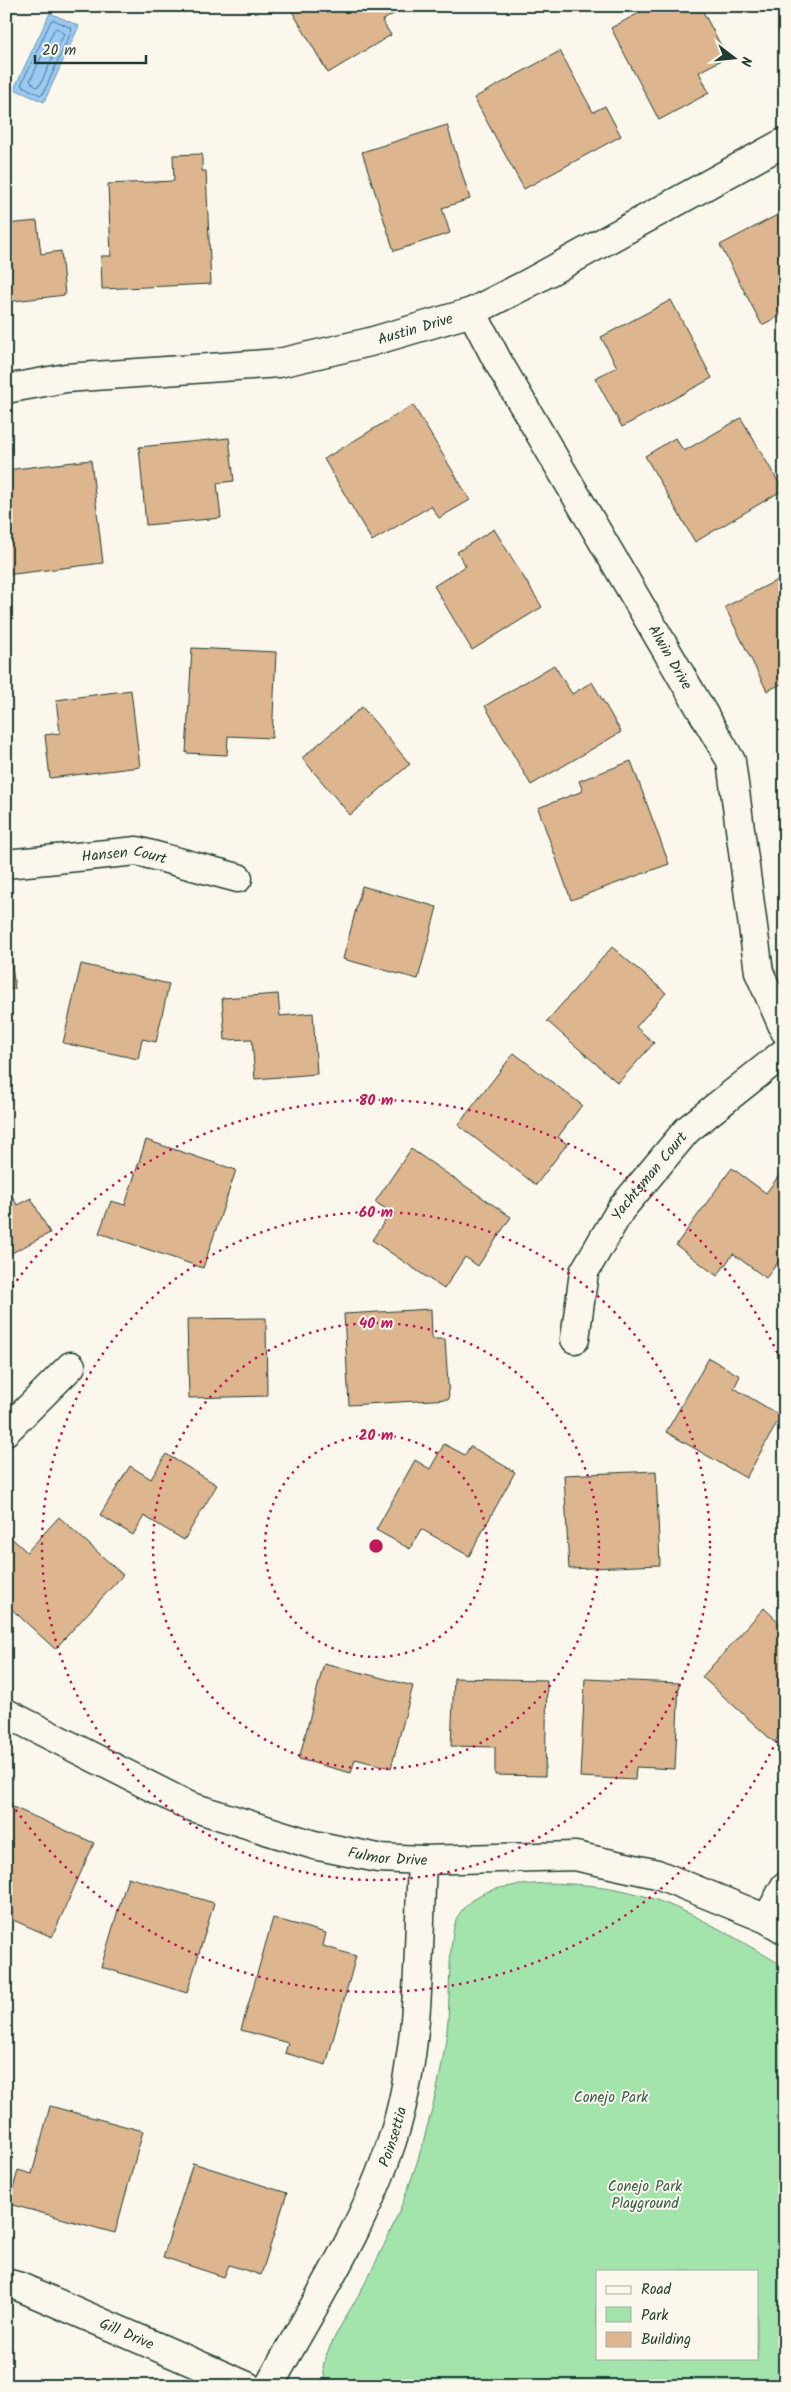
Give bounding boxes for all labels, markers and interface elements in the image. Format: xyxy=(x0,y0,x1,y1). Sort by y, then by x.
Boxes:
scale bar xyxy=(35,32,146,64)
north arrow xyxy=(708,32,758,82)
text: 20 m xyxy=(42,39,76,63)
text: N xyxy=(734,54,757,69)
street label: Austin Drive xyxy=(375,307,456,352)
street label: Alwin Drive xyxy=(641,620,698,695)
street label: Hansen Court xyxy=(81,839,169,871)
text: 80 m xyxy=(359,1089,393,1113)
street label: Yachtsman Court xyxy=(606,1127,694,1225)
text: 60 m xyxy=(359,1201,393,1225)
text: 40 m xyxy=(359,1312,393,1336)
text: 20 m xyxy=(359,1424,393,1448)
centre of rings xyxy=(367,1537,385,1555)
street label: Fulmor Drive xyxy=(346,1841,428,1873)
park label: Conejo Park xyxy=(574,2086,649,2110)
street label: Poinsettia xyxy=(373,2104,414,2171)
park label: Conejo Park Playground xyxy=(608,2175,683,2216)
legend xyxy=(596,2270,758,2360)
text: Road xyxy=(641,2278,672,2302)
text: Park xyxy=(641,2304,669,2328)
street label: Gill Drive xyxy=(95,2312,158,2357)
text: Building xyxy=(641,2328,691,2352)

